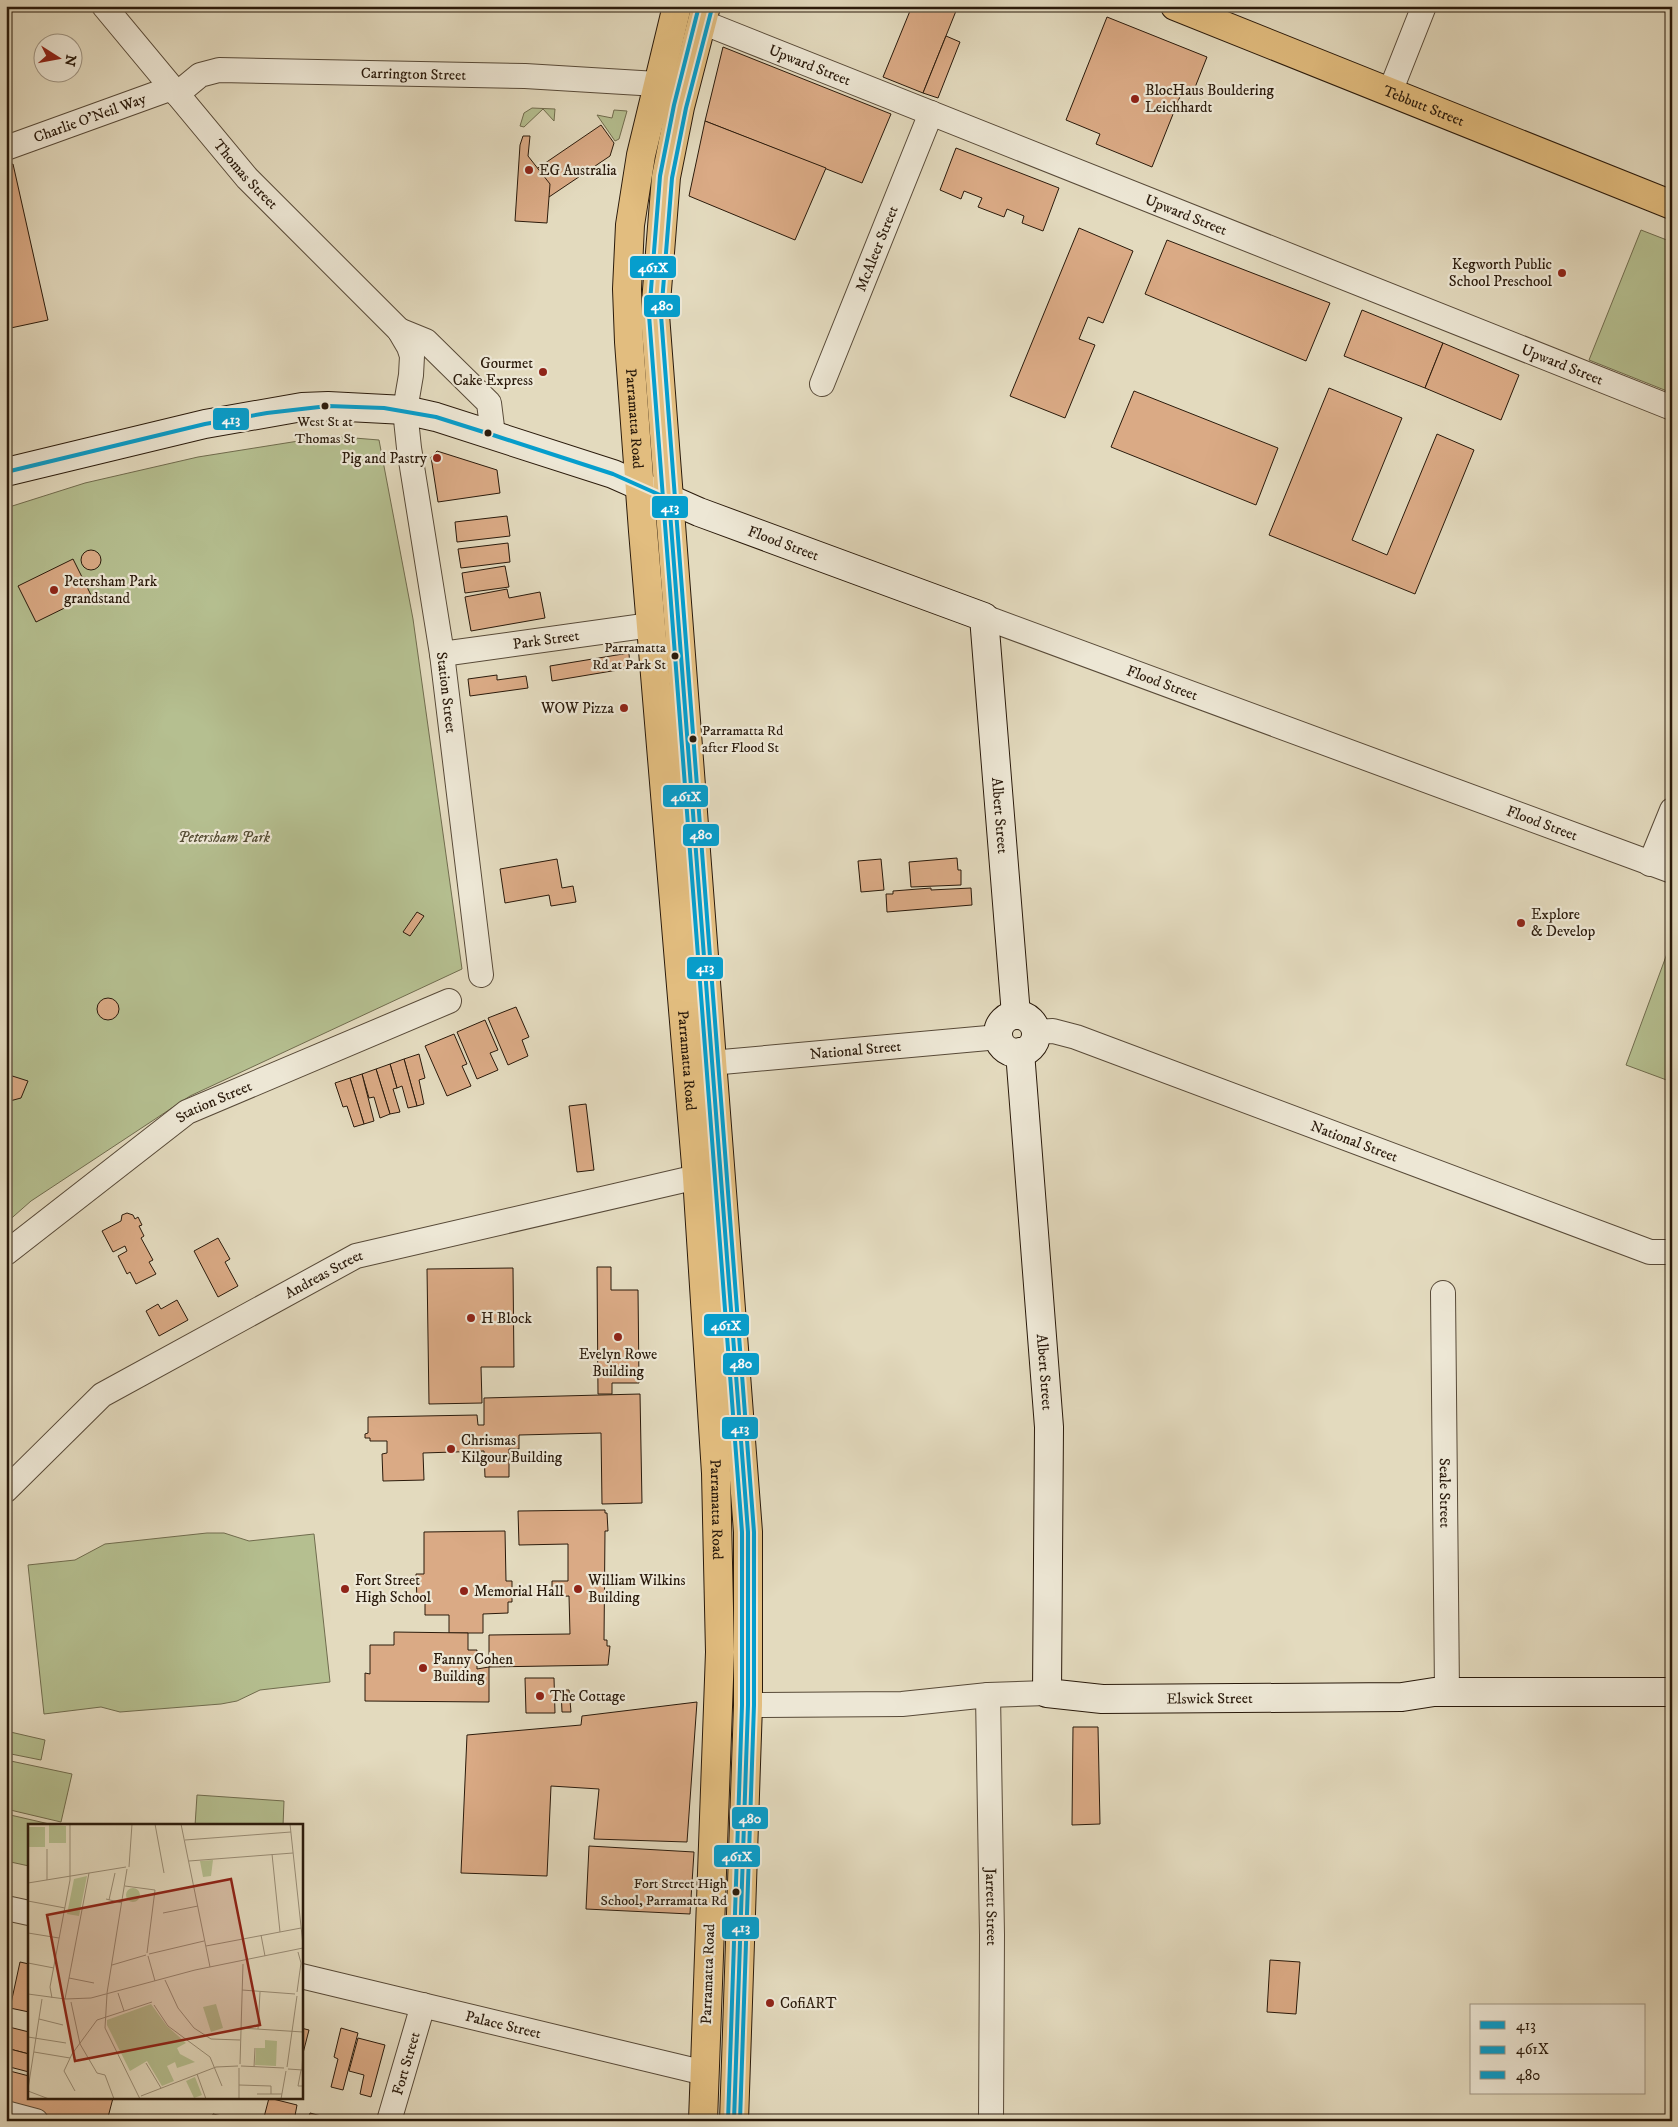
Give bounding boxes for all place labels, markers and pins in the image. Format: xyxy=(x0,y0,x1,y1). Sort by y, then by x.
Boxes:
place label: BlocHaus Bouldering Leichhardt xyxy=(1145,81,1274,117)
marker: BlocHaus Bouldering Leichhardt xyxy=(1129,93,1141,105)
place label: EG Australia xyxy=(539,161,617,180)
marker: EG Australia xyxy=(523,164,535,176)
place label: Kegworth Public School Preschool xyxy=(1449,255,1553,291)
marker: Kegworth Public School Preschool xyxy=(1556,267,1568,279)
place label: Gourmet Cake Express xyxy=(453,354,533,390)
marker: Gourmet Cake Express xyxy=(537,366,549,378)
marker: West St at Thomas St xyxy=(320,401,330,411)
place label: West St at Thomas St xyxy=(295,413,356,448)
unlabelled marker xyxy=(483,428,493,438)
place label: Pig and Pastry xyxy=(341,449,428,468)
marker: Pig and Pastry xyxy=(431,452,443,464)
place label: Petersham Park grandstand xyxy=(64,572,158,608)
marker: Petersham Park grandstand xyxy=(48,584,60,596)
place label: Parramatta Rd at Park St xyxy=(592,639,667,674)
marker: Parramatta Rd at Park St xyxy=(670,651,680,661)
place label: WOW Pizza xyxy=(540,699,615,718)
marker: WOW Pizza xyxy=(618,702,630,714)
place label: Parramatta Rd after Flood St xyxy=(702,722,783,757)
marker: Parramatta Rd after Flood St xyxy=(688,734,698,744)
place label: Explore & Develop xyxy=(1531,905,1596,941)
marker: Explore & Develop xyxy=(1515,917,1527,929)
place label: H Block xyxy=(481,1309,532,1328)
marker: H Block xyxy=(465,1312,477,1324)
marker: Evelyn Rowe Building xyxy=(612,1331,624,1343)
place label: Evelyn Rowe Building xyxy=(579,1345,657,1381)
place label: Chrismas Kilgour Building xyxy=(461,1431,563,1467)
marker: Chrismas Kilgour Building xyxy=(445,1443,457,1455)
place label: Fort Street High School xyxy=(355,1571,432,1607)
place label: William Wilkins Building xyxy=(587,1571,686,1607)
place label: Memorial Hall xyxy=(474,1582,564,1601)
marker: Fort Street High School xyxy=(339,1583,351,1595)
marker: William Wilkins Building xyxy=(572,1583,584,1595)
marker: Memorial Hall xyxy=(458,1585,470,1597)
place label: Fanny Cohen Building xyxy=(433,1650,513,1686)
marker: Fanny Cohen Building xyxy=(417,1662,429,1674)
place label: The Cottage xyxy=(550,1687,625,1706)
marker: The Cottage xyxy=(534,1690,546,1702)
place label: Fort Street High School, Parramatta Rd xyxy=(601,1875,728,1910)
marker: Fort Street High School, Parramatta Rd xyxy=(731,1887,741,1897)
place label: CofiART xyxy=(780,1994,837,2013)
marker: CofiART xyxy=(764,1997,776,2009)

